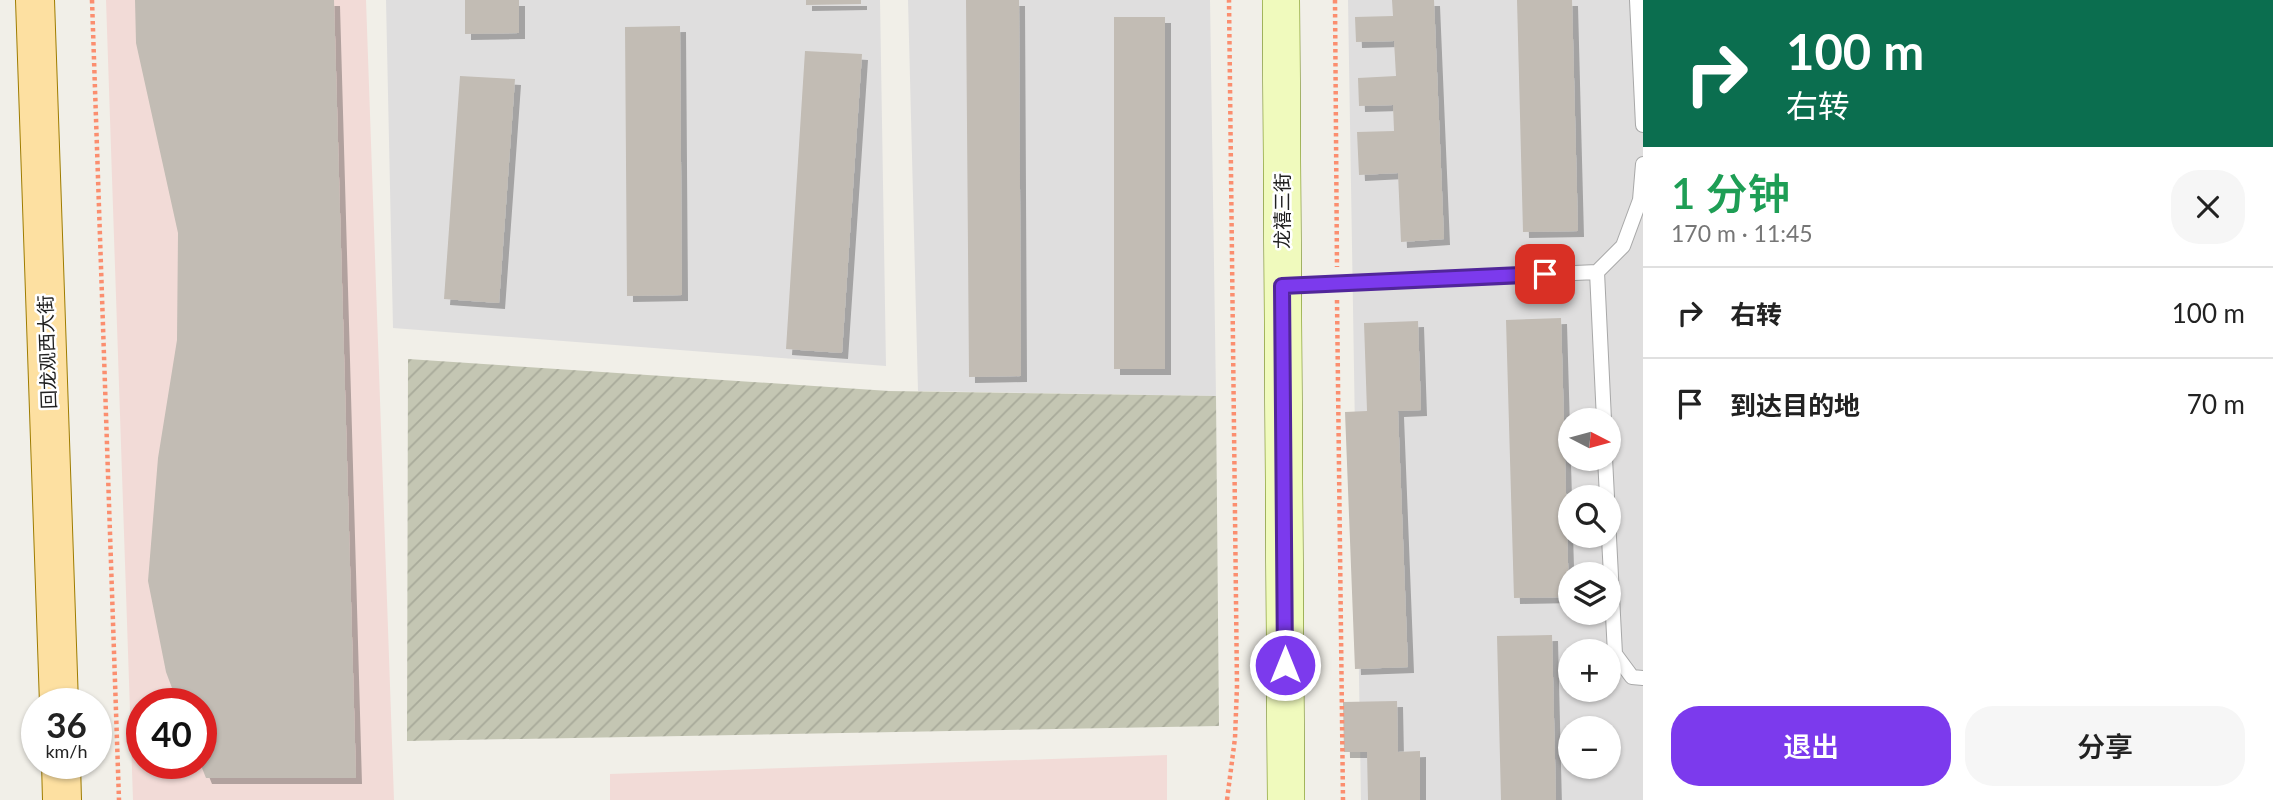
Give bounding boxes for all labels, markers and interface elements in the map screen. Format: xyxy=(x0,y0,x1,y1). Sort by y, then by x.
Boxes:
text: 100 m xyxy=(1786,22,1924,80)
icon: right xyxy=(1671,28,1762,119)
text: 右转 xyxy=(1786,86,1850,125)
text: 1 分钟 xyxy=(1671,168,1790,218)
button: close xyxy=(2171,170,2245,244)
street label: 龙禧三街 xyxy=(1270,173,1293,249)
text: 170 m · 11:45 xyxy=(1671,219,1813,247)
pin xyxy=(1515,244,1575,304)
icon: arrive xyxy=(1526,255,1564,293)
icon: right xyxy=(1671,294,1709,332)
street label: 回龙观西大街 xyxy=(33,295,60,409)
text: 100 m xyxy=(2172,297,2245,329)
text: 右转 xyxy=(1730,298,1782,330)
icon: arrive xyxy=(1671,385,1709,423)
text: 70 m xyxy=(2187,388,2245,420)
text: 到达目的地 xyxy=(1730,389,1860,421)
north arrow xyxy=(1558,408,1620,471)
map controls xyxy=(1558,408,1621,779)
button: search xyxy=(1558,485,1621,548)
button: layers xyxy=(1558,562,1621,625)
position arrow xyxy=(1248,628,1322,702)
button: + xyxy=(1558,639,1621,702)
speed limit sign: 40 xyxy=(126,688,217,779)
text: 36 xyxy=(46,703,87,745)
button: 退出 xyxy=(1671,706,1951,786)
button: 分享 xyxy=(1965,706,2245,786)
button: − xyxy=(1558,716,1621,779)
text: km/h xyxy=(45,740,88,762)

